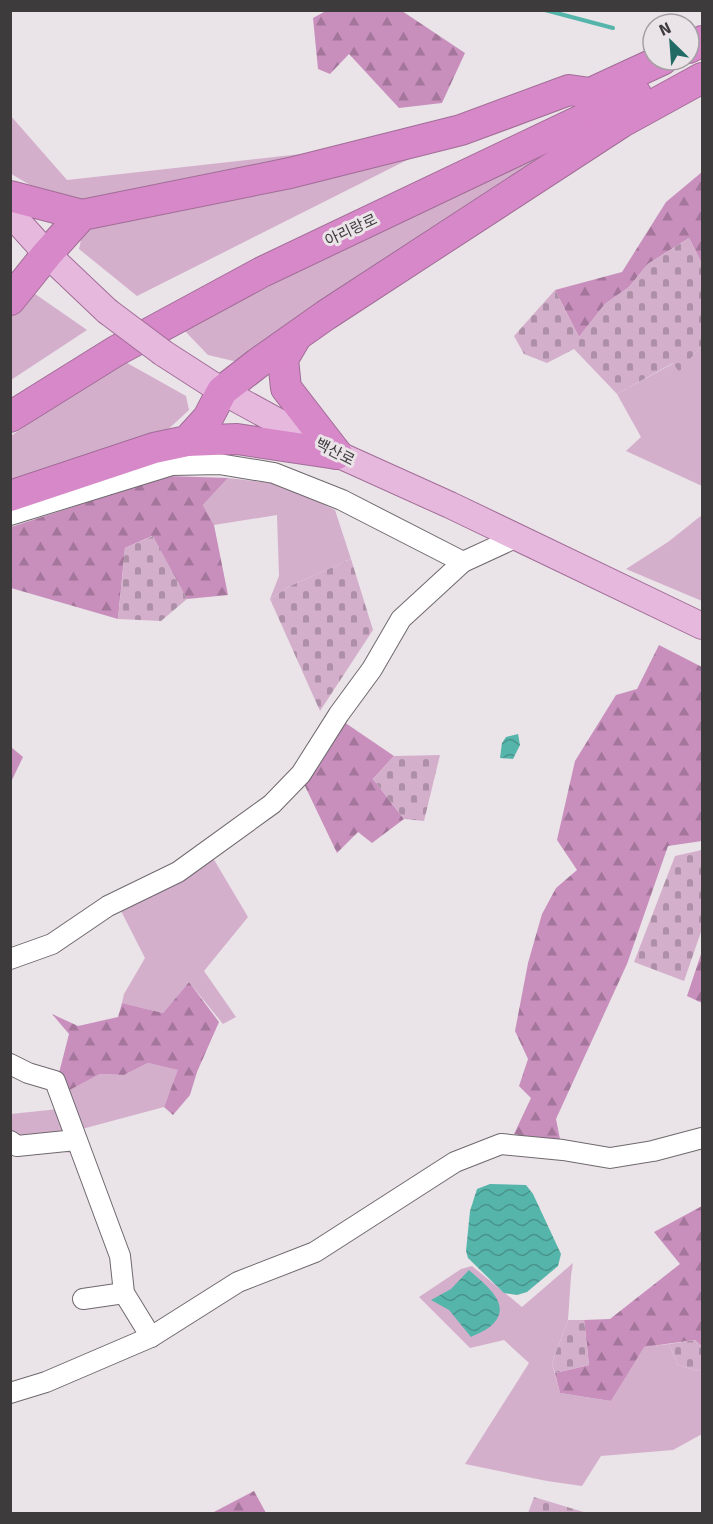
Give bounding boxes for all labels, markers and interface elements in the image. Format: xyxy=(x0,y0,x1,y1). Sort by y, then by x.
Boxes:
north arrow xyxy=(641,12,701,72)
text: N xyxy=(656,18,674,41)
street label: 아리랑로 xyxy=(322,210,380,250)
street label: 백산로 xyxy=(312,435,358,469)

